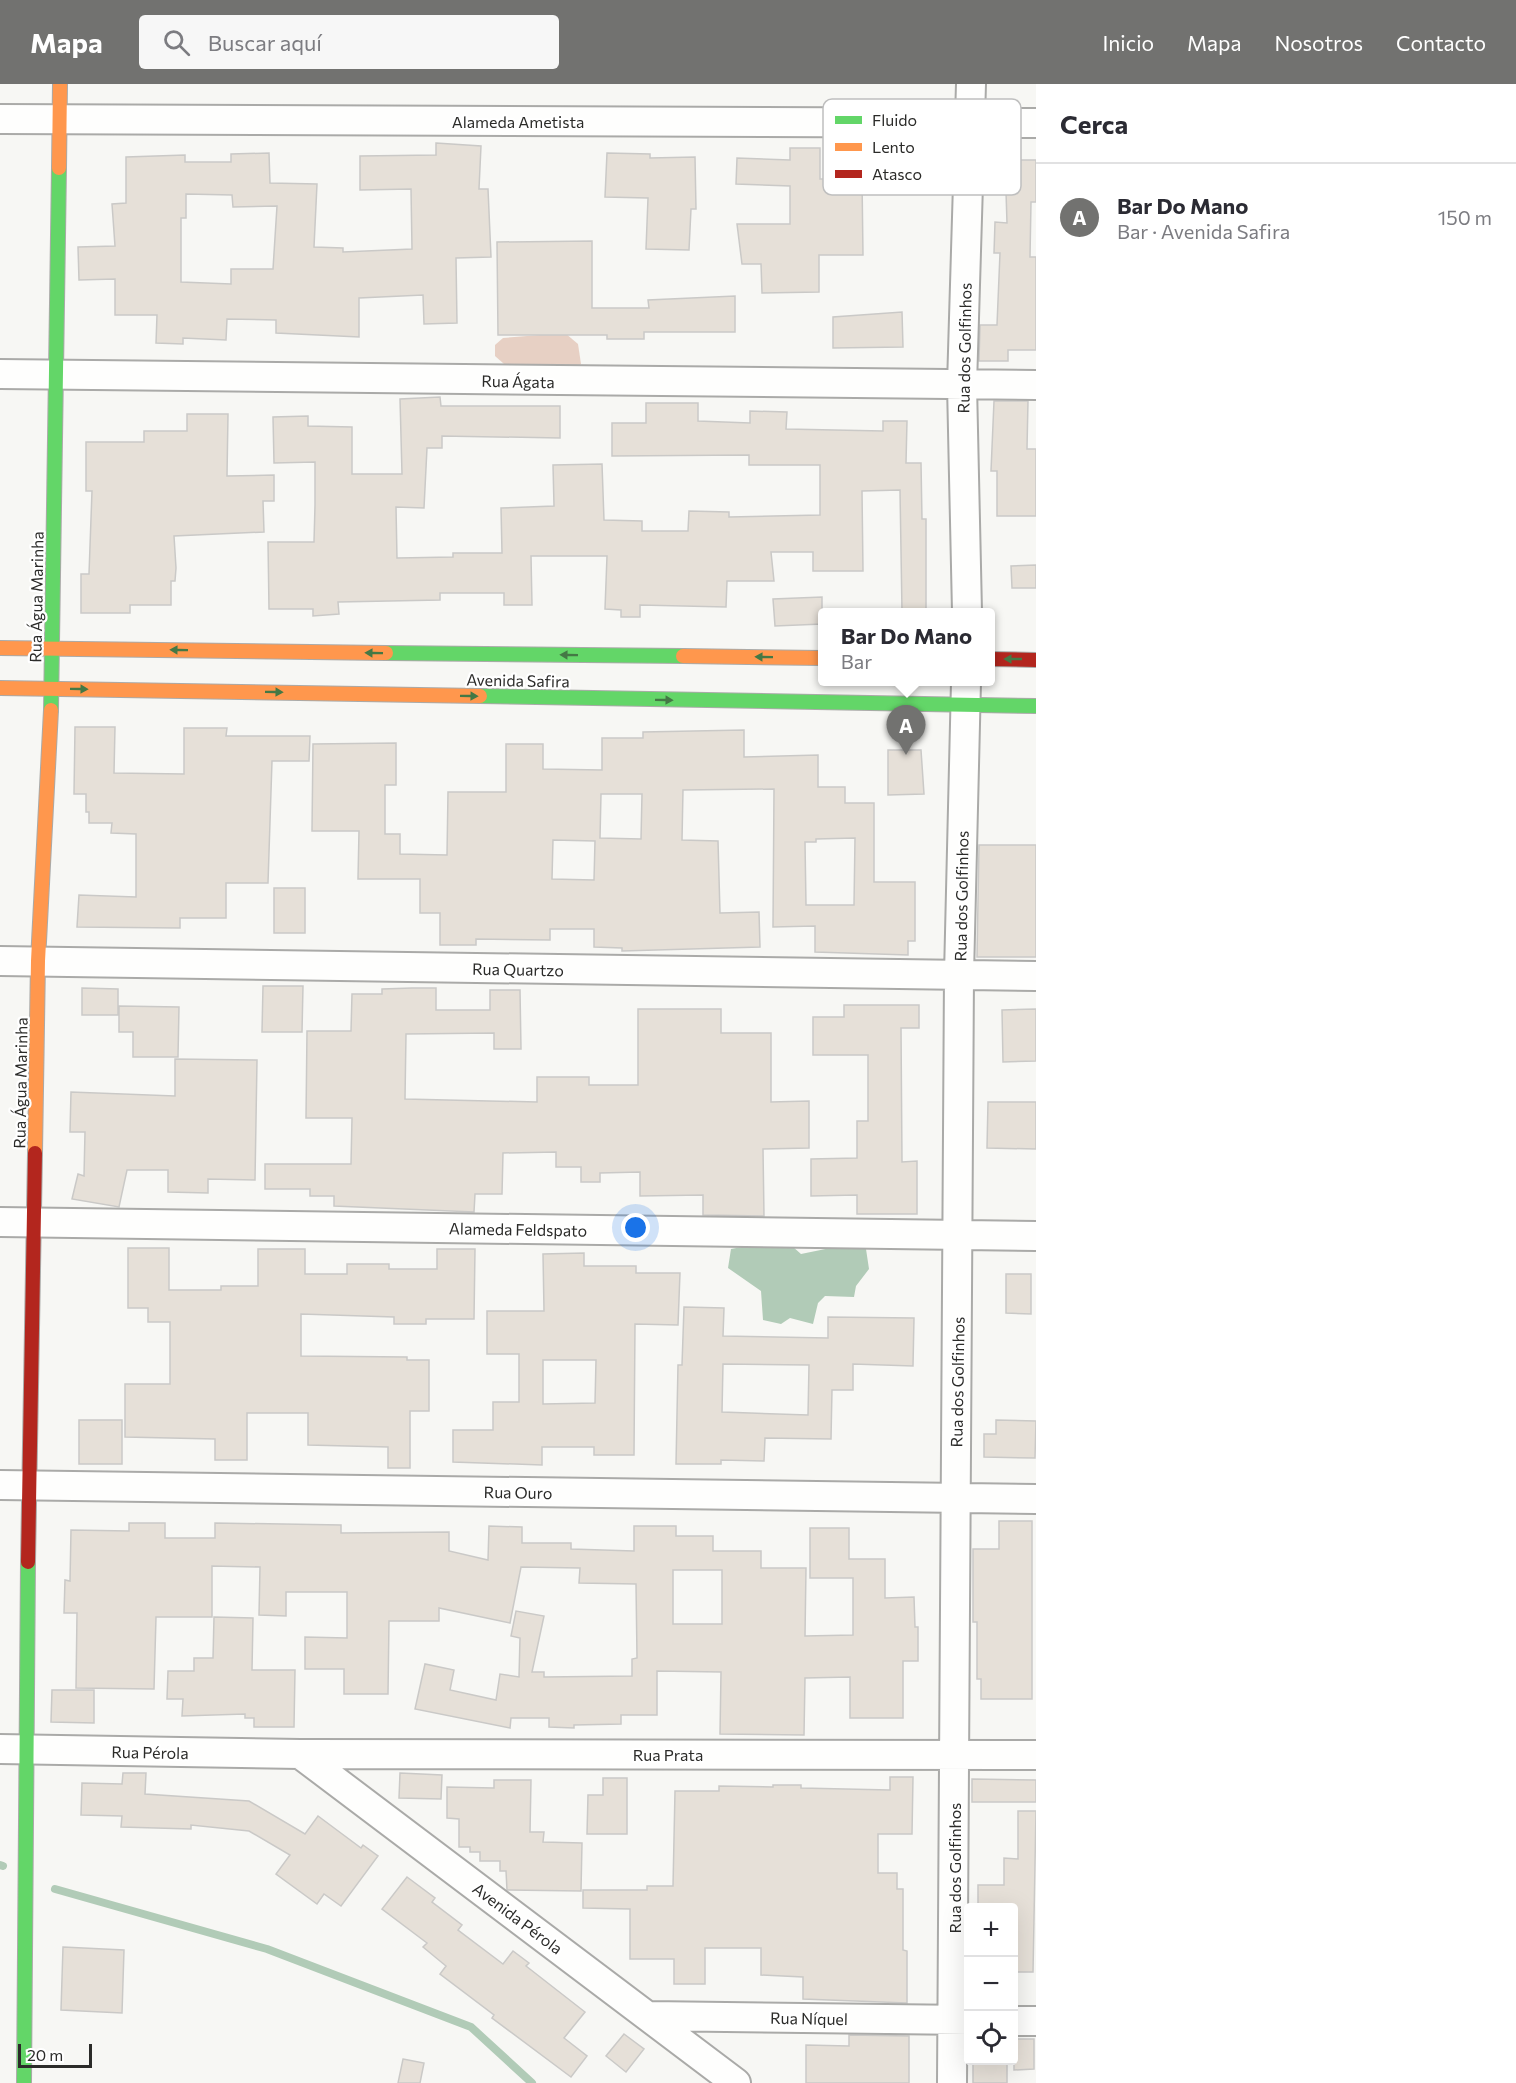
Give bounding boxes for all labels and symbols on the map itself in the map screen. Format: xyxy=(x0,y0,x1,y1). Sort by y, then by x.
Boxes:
legend xyxy=(823,99,1021,195)
text: Fluido xyxy=(872,110,917,129)
street label: Alameda Ametista xyxy=(452,112,584,131)
text: Lento xyxy=(872,137,915,156)
text: Atasco xyxy=(872,164,922,183)
street label: Rua dos Golfinhos xyxy=(953,282,975,414)
street label: Rua Ágata xyxy=(481,371,555,391)
street label: Rua Água Marinha xyxy=(25,531,47,663)
one-way arrow xyxy=(169,646,188,655)
one-way arrow xyxy=(364,648,383,657)
one-way arrow xyxy=(559,650,578,660)
one-way arrow xyxy=(754,652,773,662)
one-way arrow xyxy=(1003,655,1022,664)
street label: Avenida Safira xyxy=(466,670,570,690)
one-way arrow xyxy=(70,684,89,694)
one-way arrow xyxy=(265,688,284,697)
one-way arrow xyxy=(460,691,479,701)
one-way arrow xyxy=(655,695,674,704)
pin: A xyxy=(886,706,926,755)
street label: Rua dos Golfinhos xyxy=(950,830,972,962)
street label: Rua Quartzo xyxy=(472,959,564,979)
street label: Rua Água Marinha xyxy=(9,1017,31,1149)
your location xyxy=(621,1213,650,1242)
street label: Alameda Feldspato xyxy=(449,1218,587,1240)
street label: Rua dos Golfinhos xyxy=(946,1316,968,1448)
street label: Rua Ouro xyxy=(483,1482,553,1502)
street label: Rua Pérola xyxy=(111,1742,189,1762)
street label: Rua Prata xyxy=(633,1745,703,1764)
street label: Rua dos Golfinhos xyxy=(945,1803,964,1933)
street label: Avenida Pérola xyxy=(470,1878,566,1958)
street label: Rua Níquel xyxy=(770,2008,848,2028)
scale bar xyxy=(18,2041,92,2068)

